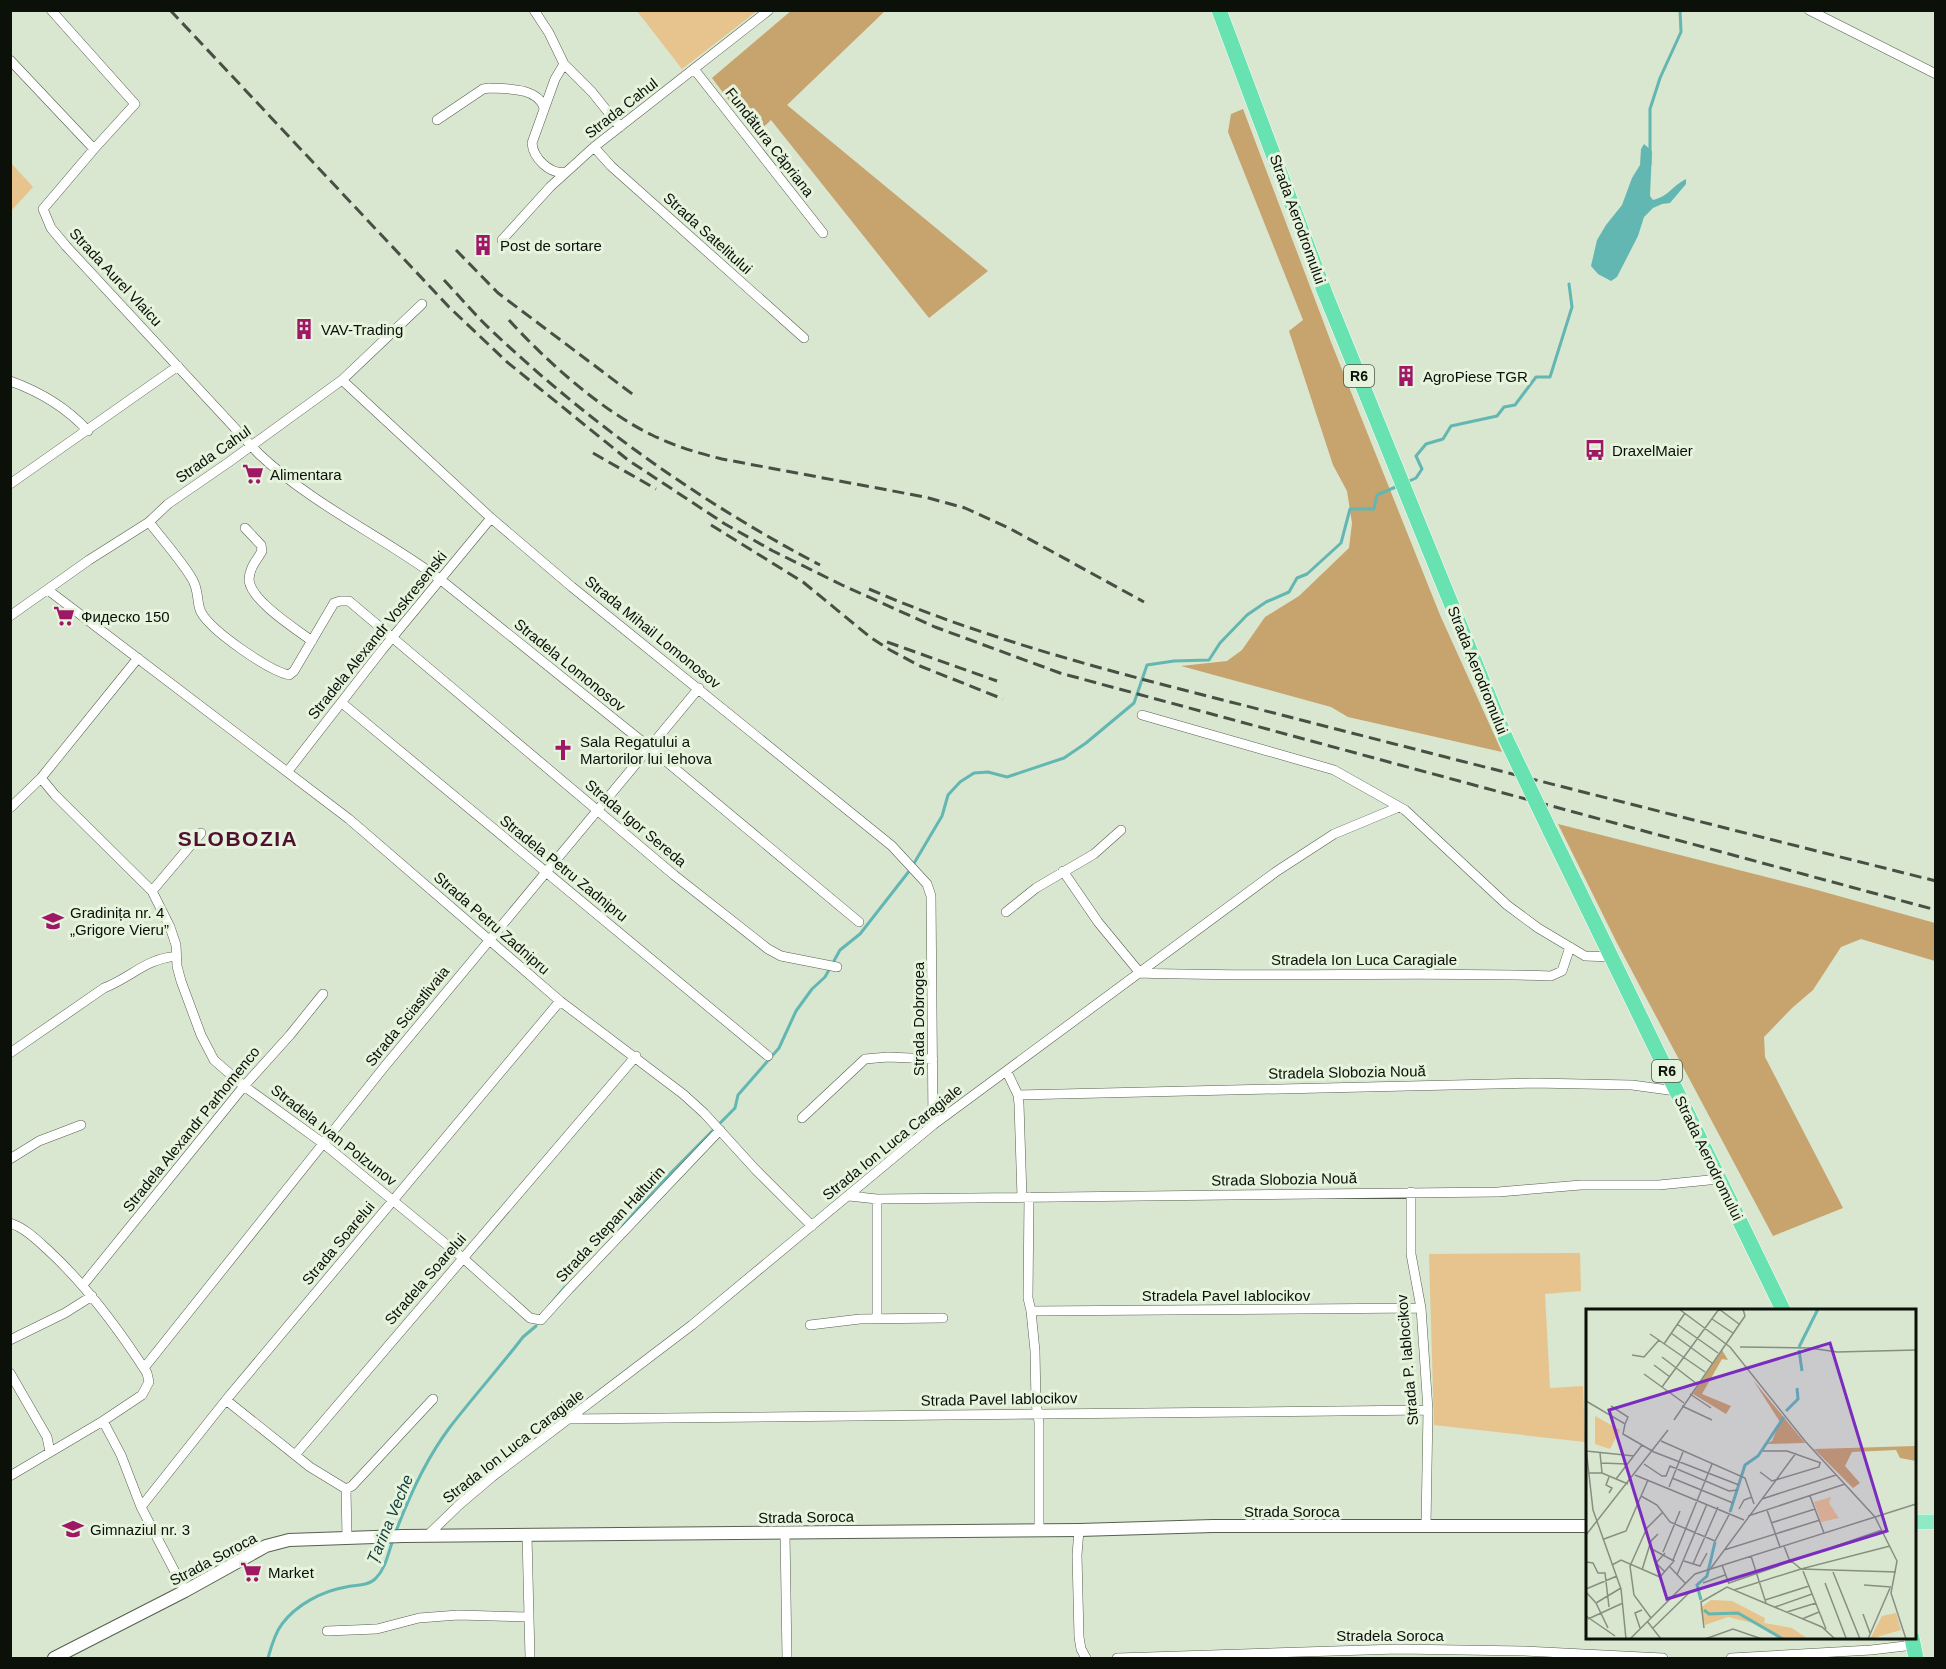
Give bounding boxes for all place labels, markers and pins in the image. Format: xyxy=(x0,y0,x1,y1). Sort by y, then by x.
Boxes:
building icon: Post de sortare xyxy=(471,233,495,257)
place label: Post de sortare xyxy=(500,237,602,254)
building icon: VAV-Trading xyxy=(292,317,316,341)
place label: VAV-Trading xyxy=(321,321,403,338)
building icon: AgroPiese TGR xyxy=(1394,364,1418,388)
place label: AgroPiese TGR xyxy=(1423,368,1528,385)
bus stop icon: DraxelMaier xyxy=(1583,438,1607,462)
place label: DraxelMaier xyxy=(1612,442,1693,459)
supermarket icon: Alimentara xyxy=(241,462,265,486)
place label: Alimentara xyxy=(270,466,342,483)
supermarket icon: Фидеско 150 xyxy=(52,604,76,628)
place label: Фидеско 150 xyxy=(81,608,170,625)
place label: Sala Regatului a Martorilor lui Iehova xyxy=(580,733,712,767)
church icon: Sala Regatului a Martorilor lui Iehova xyxy=(551,738,575,762)
place label: Gradinița nr. 4 „Grigore Vieru” xyxy=(70,904,169,938)
school or university icon: Gradinița nr. 4 „Grigore Vieru” xyxy=(41,909,65,933)
school or university icon: Gimnaziul nr. 3 xyxy=(61,1517,85,1541)
place label: Gimnaziul nr. 3 xyxy=(90,1521,190,1538)
supermarket icon: Market xyxy=(239,1560,263,1584)
place label: Market xyxy=(268,1564,315,1581)

